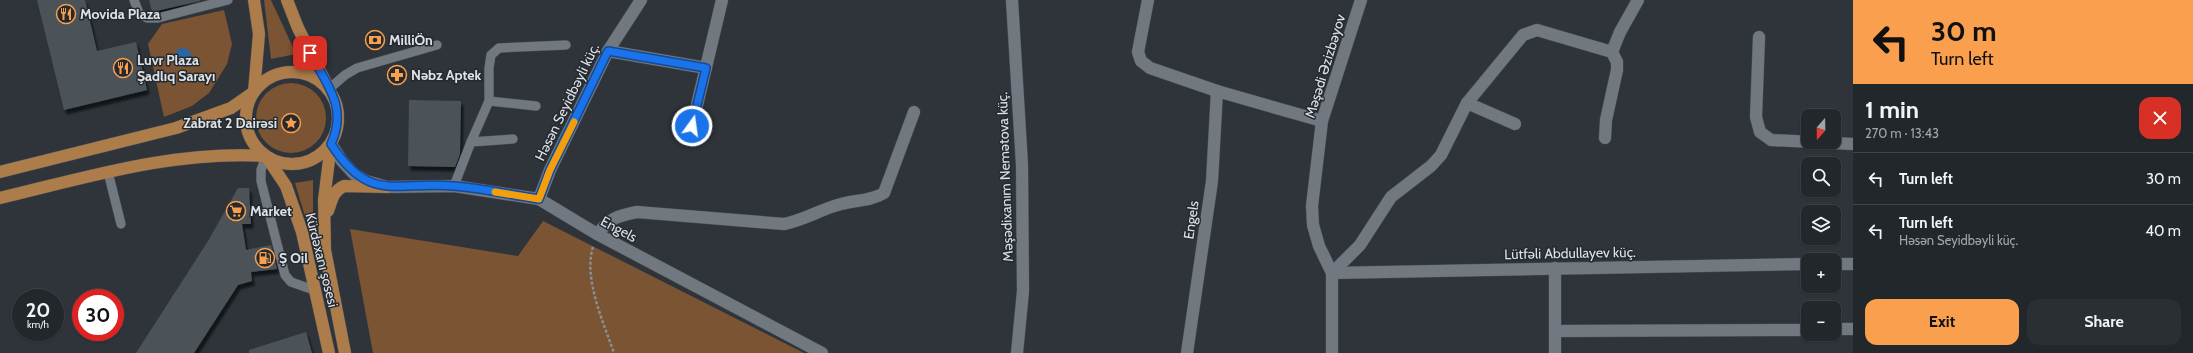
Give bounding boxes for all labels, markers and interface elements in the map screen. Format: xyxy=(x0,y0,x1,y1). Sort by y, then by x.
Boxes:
restaurant icon: Movida Plaza xyxy=(55,3,77,25)
place label: Movida Plaza xyxy=(80,5,160,23)
street label: Məşədi Əzizbəyov xyxy=(1301,12,1349,120)
text: 30 m xyxy=(1931,14,1997,48)
icon: left xyxy=(1865,16,1917,68)
bank icon: MilliÖn xyxy=(364,29,386,51)
place label: MilliÖn xyxy=(389,31,433,49)
pin xyxy=(293,36,327,70)
street label: Həsən Seyidbəyli küç. xyxy=(531,40,603,164)
icon: arrive xyxy=(299,42,321,64)
text: Turn left xyxy=(1931,48,1994,70)
place label: Luvr Plaza Şadlıq Sarayı xyxy=(137,51,215,85)
restaurant icon: Luvr Plaza Şadlıq Sarayı xyxy=(112,57,134,79)
pharmacy icon: Nəbz Aptek xyxy=(386,64,408,86)
place label: Nəbz Aptek xyxy=(411,66,481,84)
street label: Məşədixanım Nemətova küç. xyxy=(993,92,1017,262)
text: 1 min xyxy=(1865,95,1919,124)
button: close xyxy=(2139,97,2181,139)
position arrow xyxy=(671,105,713,147)
north arrow xyxy=(1801,109,1841,149)
map controls xyxy=(1801,109,1841,341)
place icon: Zabrat 2 Dairəsi xyxy=(280,112,302,134)
place label: Zabrat 2 Dairəsi xyxy=(183,114,277,132)
text: 270 m · 13:43 xyxy=(1865,125,1939,141)
button: search xyxy=(1801,157,1841,197)
icon: left xyxy=(1865,168,1887,190)
text: Turn left xyxy=(1899,170,1953,188)
text: 30 m xyxy=(2146,170,2181,188)
street label: Engels xyxy=(1179,199,1203,240)
supermarket icon: Market xyxy=(225,200,247,222)
place label: Market xyxy=(250,202,292,220)
button: layers xyxy=(1801,205,1841,245)
street label: Kürdəxanı şosesi xyxy=(302,211,342,309)
street label: Engels xyxy=(598,212,640,246)
text: Turn left xyxy=(1899,214,1953,232)
icon: left xyxy=(1865,220,1887,242)
text: 40 m xyxy=(2145,222,2181,240)
text: Həsən Seyidbəyli küç. xyxy=(1899,232,2018,248)
street label: Lütfəli Abdullayev küç. xyxy=(1504,243,1636,263)
fuel station icon: Ş Oil xyxy=(254,247,276,269)
place label: Ş Oil xyxy=(279,249,308,267)
button: + xyxy=(1801,253,1841,293)
speed limit sign: 30 xyxy=(72,289,124,341)
text: 20 xyxy=(26,298,50,322)
button: Exit xyxy=(1865,299,2019,345)
button: Share xyxy=(2027,299,2181,345)
button: − xyxy=(1801,301,1841,341)
text: km/h xyxy=(27,318,49,331)

